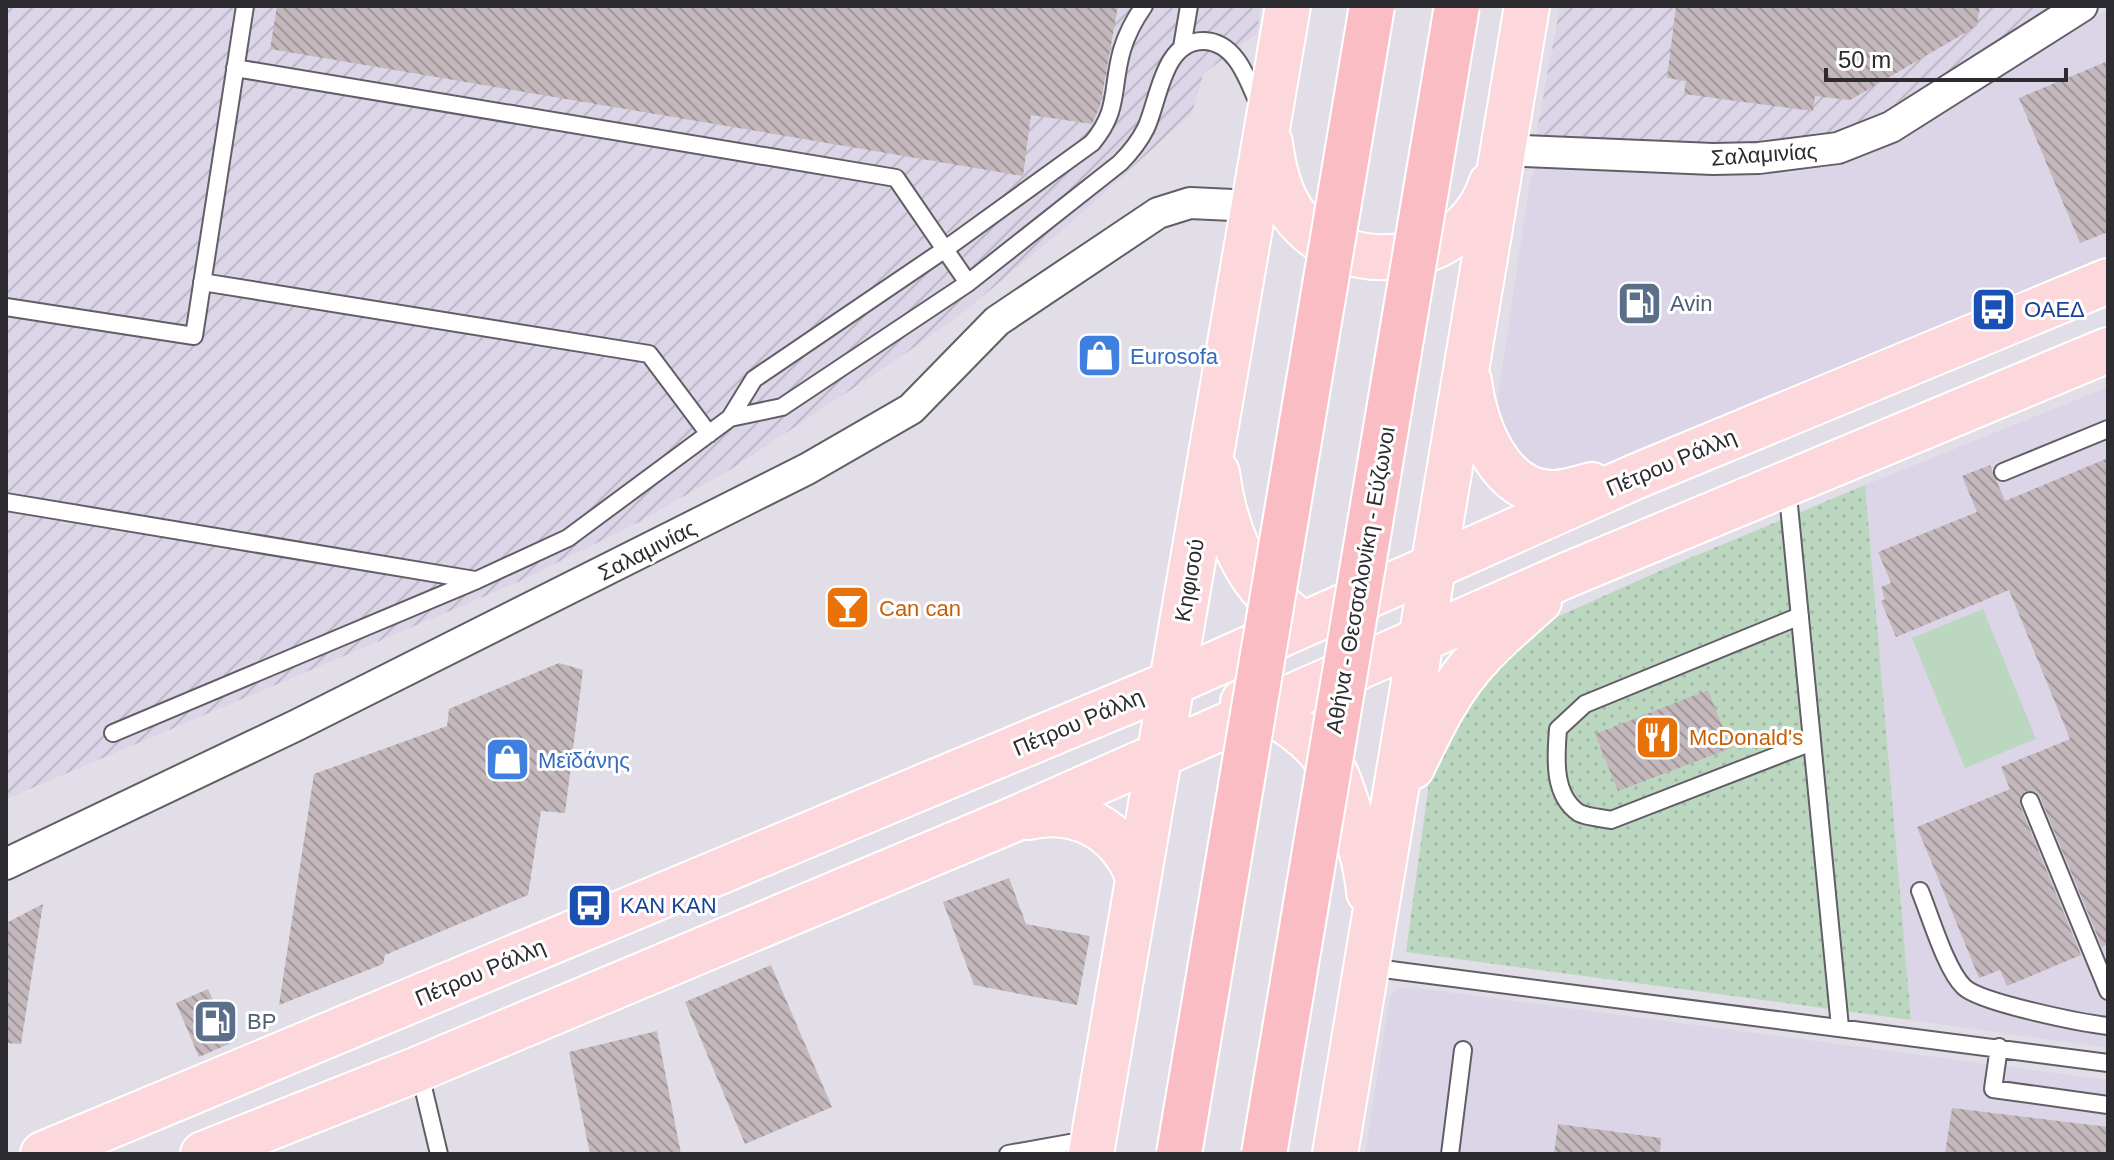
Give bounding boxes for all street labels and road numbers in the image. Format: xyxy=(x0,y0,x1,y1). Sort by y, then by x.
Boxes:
street label: Σαλαμινίας xyxy=(1710,138,1818,171)
street label: Πέτρου Ράλλη xyxy=(1602,424,1740,501)
street label: Αθήνα - Θεσσαλονίκη - Εύζωνοι xyxy=(1321,425,1400,735)
street label: Σαλαμινίας xyxy=(594,515,700,586)
street label: Κηφισού xyxy=(1170,537,1209,624)
street label: Πέτρου Ράλλη xyxy=(1009,684,1147,761)
street label: Πέτρου Ράλλη xyxy=(411,934,549,1011)

